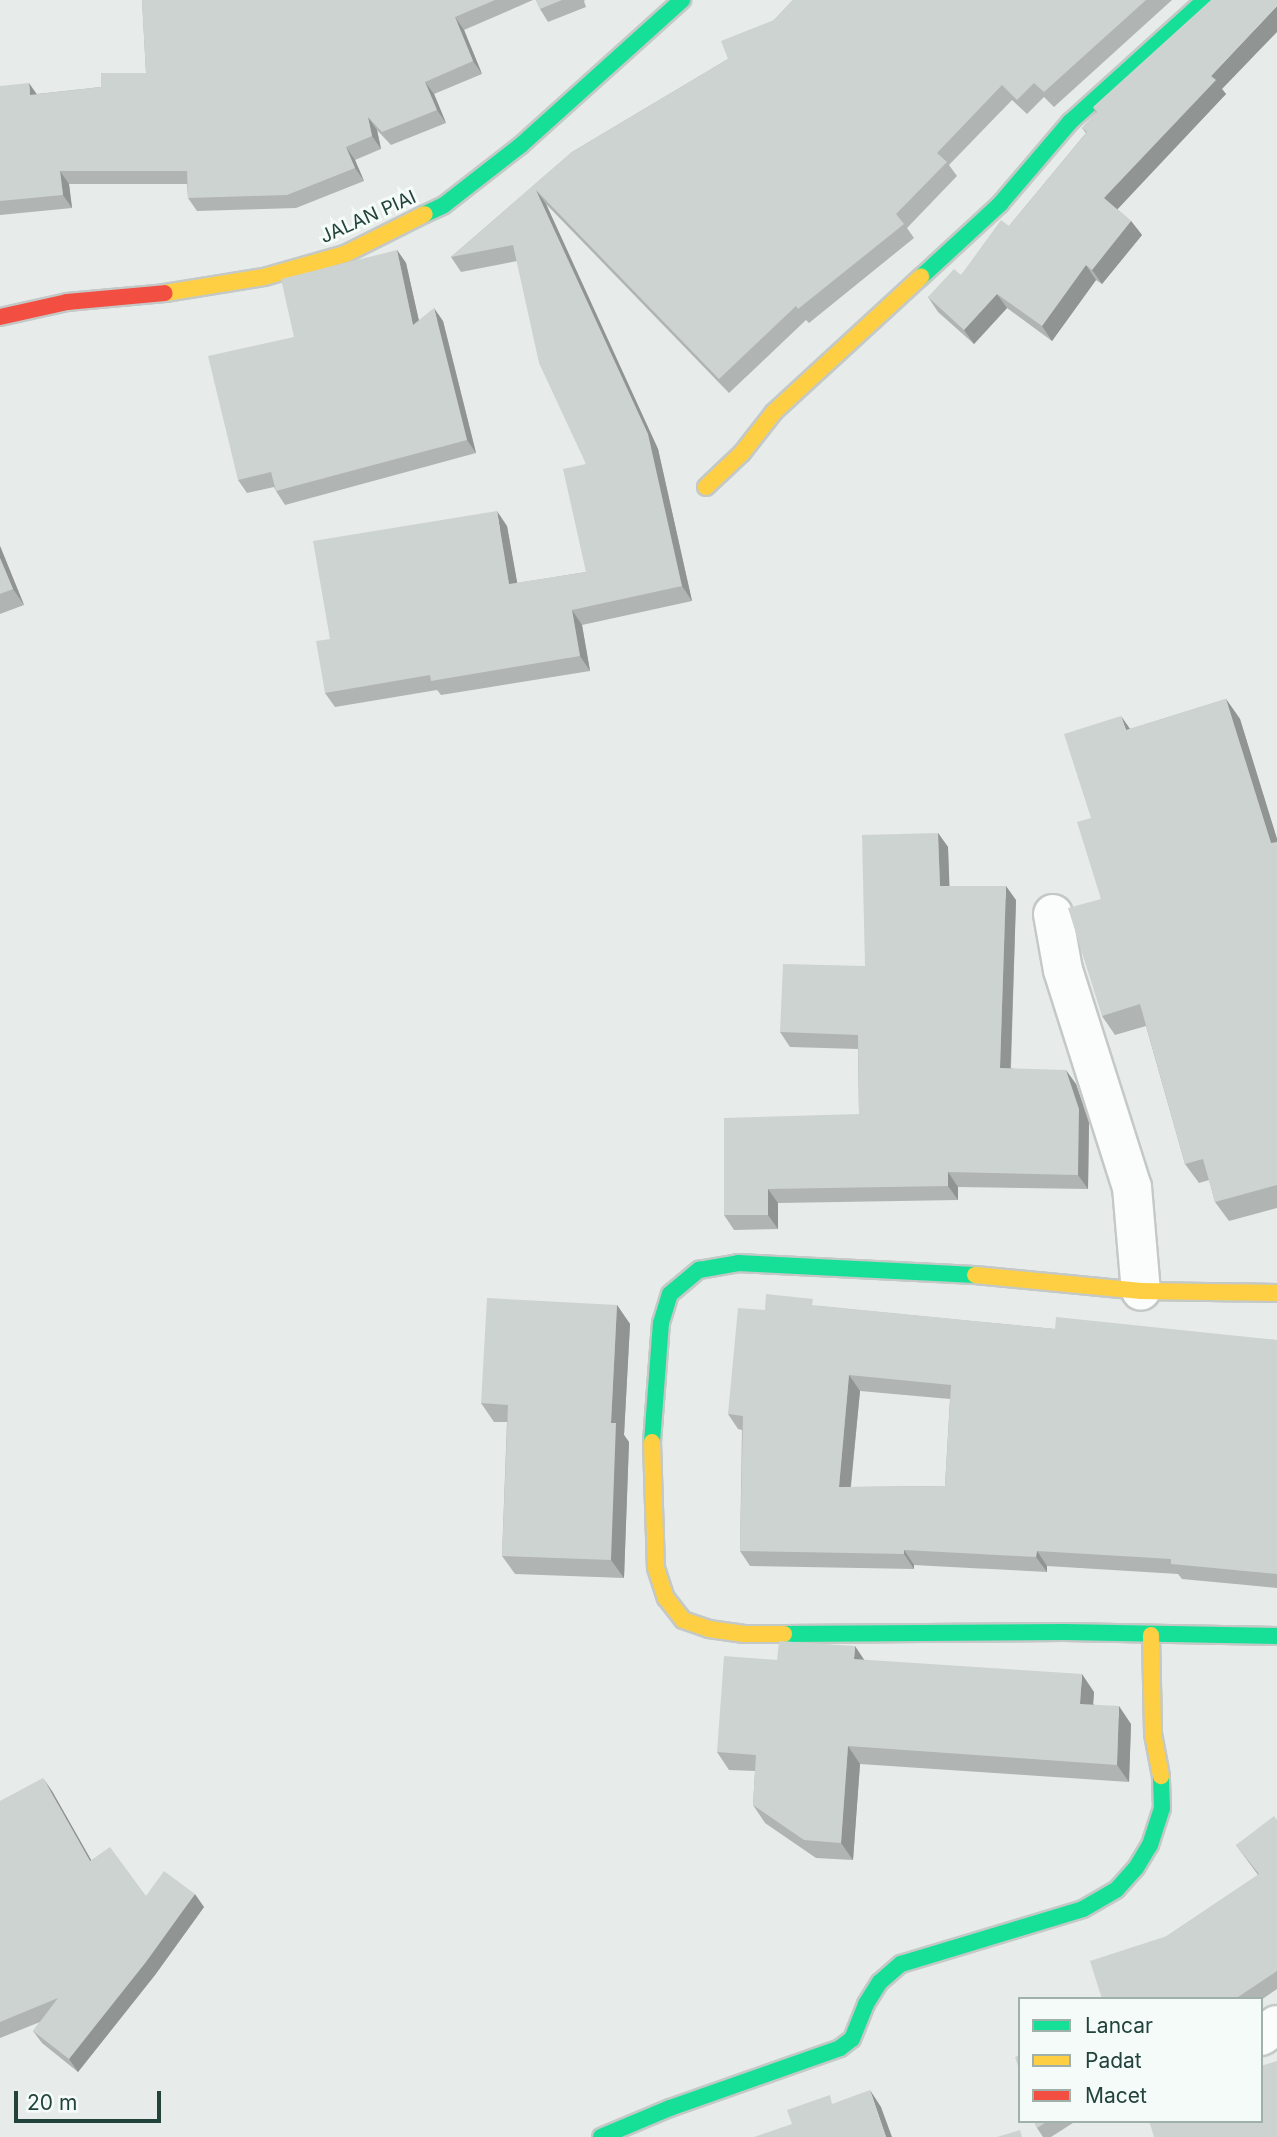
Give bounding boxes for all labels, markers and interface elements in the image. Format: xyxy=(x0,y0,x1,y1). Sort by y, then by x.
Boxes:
street label: JALAN PIAI xyxy=(317,186,419,248)
legend xyxy=(1018,1997,1263,2123)
text: Lancar xyxy=(1085,2013,1153,2038)
text: Padat xyxy=(1085,2048,1142,2073)
scale bar xyxy=(18,2078,164,2122)
text: Macet xyxy=(1085,2083,1147,2108)
text: 20 m xyxy=(27,2090,77,2115)

